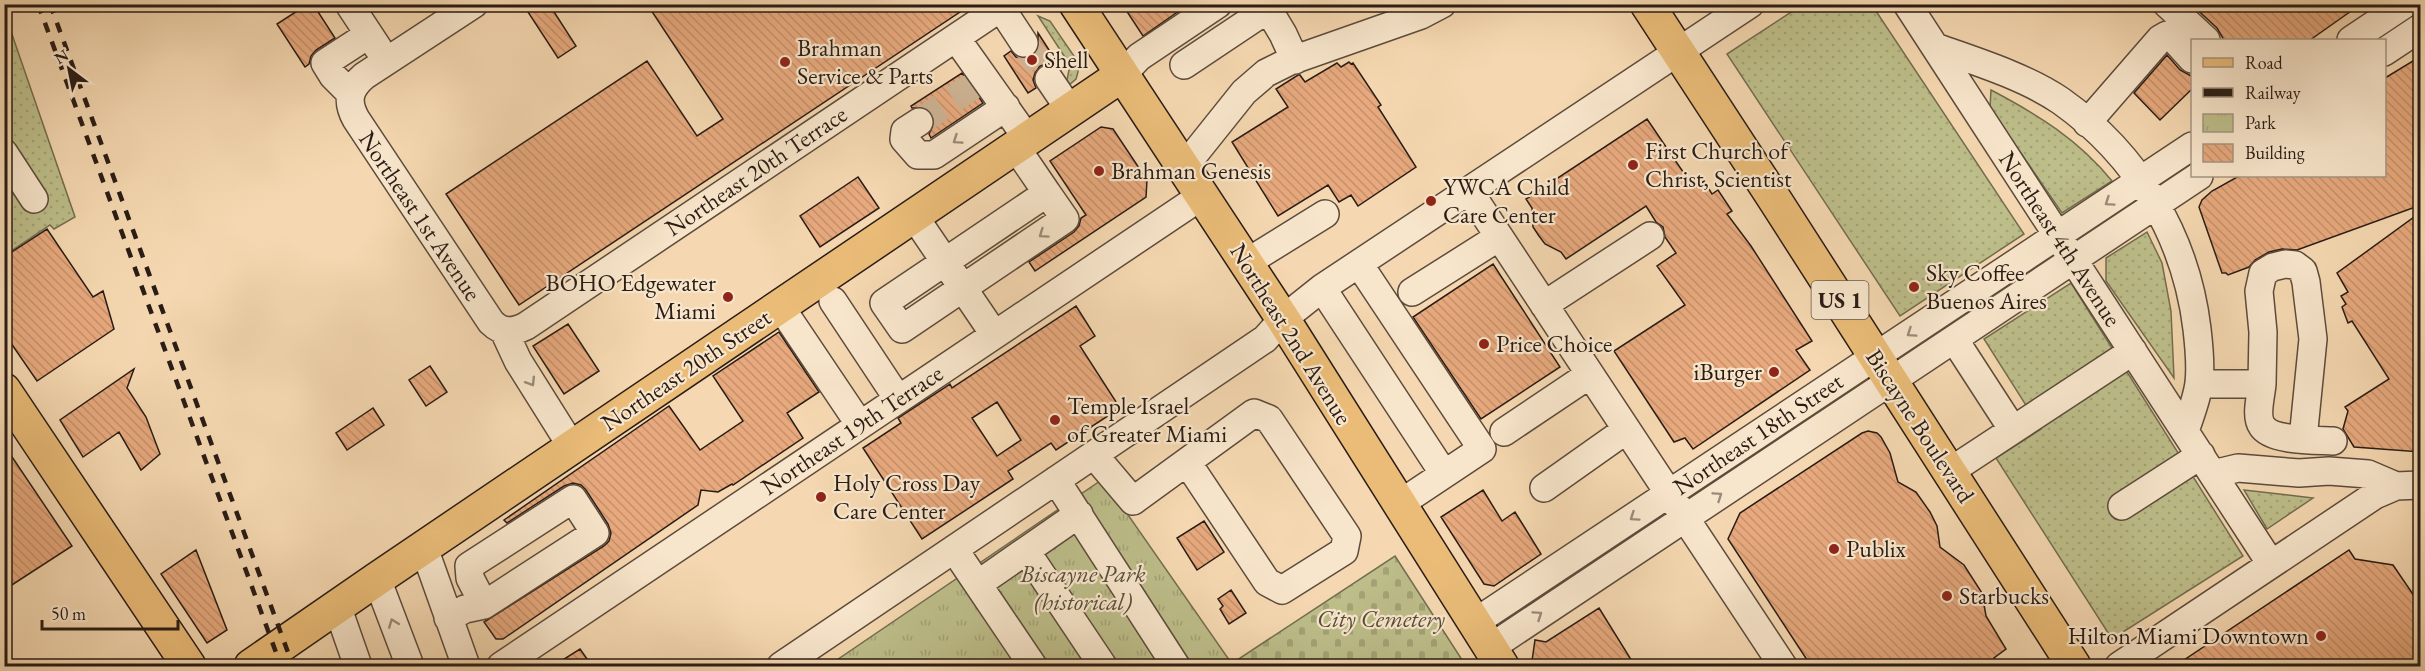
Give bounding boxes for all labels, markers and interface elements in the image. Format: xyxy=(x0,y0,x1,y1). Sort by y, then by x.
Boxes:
place label: Brahman Service & Parts xyxy=(797,32,933,91)
north arrow xyxy=(39,39,99,99)
legend xyxy=(2191,39,2386,177)
text: N xyxy=(50,44,72,69)
place label: Shell xyxy=(1044,44,1089,75)
text: Road xyxy=(2245,51,2284,74)
marker: Shell xyxy=(1025,53,1039,67)
marker: Brahman Service & Parts xyxy=(778,55,792,69)
text: Railway xyxy=(2245,81,2301,104)
street label: Northeast 20th Terrace xyxy=(659,98,853,243)
text: Park xyxy=(2245,111,2276,134)
street label: Northeast 1st Avenue xyxy=(352,125,489,307)
one-way arrow xyxy=(953,133,964,144)
place label: First Church of Christ, Scientist xyxy=(1645,135,1792,194)
text: Building xyxy=(2245,141,2305,164)
street label: Northeast 4th Avenue xyxy=(1992,145,2129,332)
place label: Brahman Genesis xyxy=(1111,155,1271,186)
marker: First Church of Christ, Scientist xyxy=(1626,158,1640,172)
marker: Brahman Genesis xyxy=(1092,164,1106,178)
place label: YWCA Child Care Center xyxy=(1443,171,1571,230)
marker: YWCA Child Care Center xyxy=(1424,194,1438,208)
one-way arrow xyxy=(2105,194,2115,206)
one-way arrow xyxy=(1038,227,1049,238)
street label: Northeast 2nd Avenue xyxy=(1223,237,1360,430)
place label: Sky Coffee Buenos Aires xyxy=(1926,257,2047,316)
place label: BOHO Edgewater Miami xyxy=(546,267,716,326)
marker: Sky Coffee Buenos Aires xyxy=(1907,280,1921,294)
road number: US 1 xyxy=(1812,281,1868,319)
marker: BOHO Edgewater Miami xyxy=(721,290,735,304)
street label: Northeast 20th Street xyxy=(595,301,777,438)
one-way arrow xyxy=(1907,325,1918,336)
place label: Price Choice xyxy=(1496,328,1612,359)
marker: Price Choice xyxy=(1477,337,1491,351)
street label: Biscayne Boulevard xyxy=(1859,343,1982,509)
place label: iBurger xyxy=(1694,356,1762,387)
street label: Northeast 19th Terrace xyxy=(755,357,949,502)
street label: Northeast 18th Street xyxy=(1667,365,1849,502)
marker: iBurger xyxy=(1767,365,1781,379)
one-way arrow xyxy=(524,376,535,387)
place label: Temple Israel of Greater Miami xyxy=(1067,390,1227,449)
marker: Temple Israel of Greater Miami xyxy=(1048,413,1062,427)
place label: Holy Cross Day Care Center xyxy=(833,467,981,526)
marker: Holy Cross Day Care Center xyxy=(814,490,828,504)
one-way arrow xyxy=(1712,491,1722,503)
one-way arrow xyxy=(1630,509,1641,520)
place label: Publix xyxy=(1846,533,1907,564)
marker: Publix xyxy=(1827,542,1841,556)
park label: Biscayne Park (historical) xyxy=(1019,558,1146,617)
place label: Starbucks xyxy=(1959,580,2049,611)
marker: Starbucks xyxy=(1940,589,1954,603)
scale bar xyxy=(42,593,178,631)
text: 50 m xyxy=(51,602,86,625)
park label: City Cemetery xyxy=(1317,603,1445,634)
one-way arrow xyxy=(1532,611,1543,622)
one-way arrow xyxy=(388,618,400,629)
place label: Hilton Miami Downtown xyxy=(2068,620,2309,651)
marker: Hilton Miami Downtown xyxy=(2314,629,2328,643)

